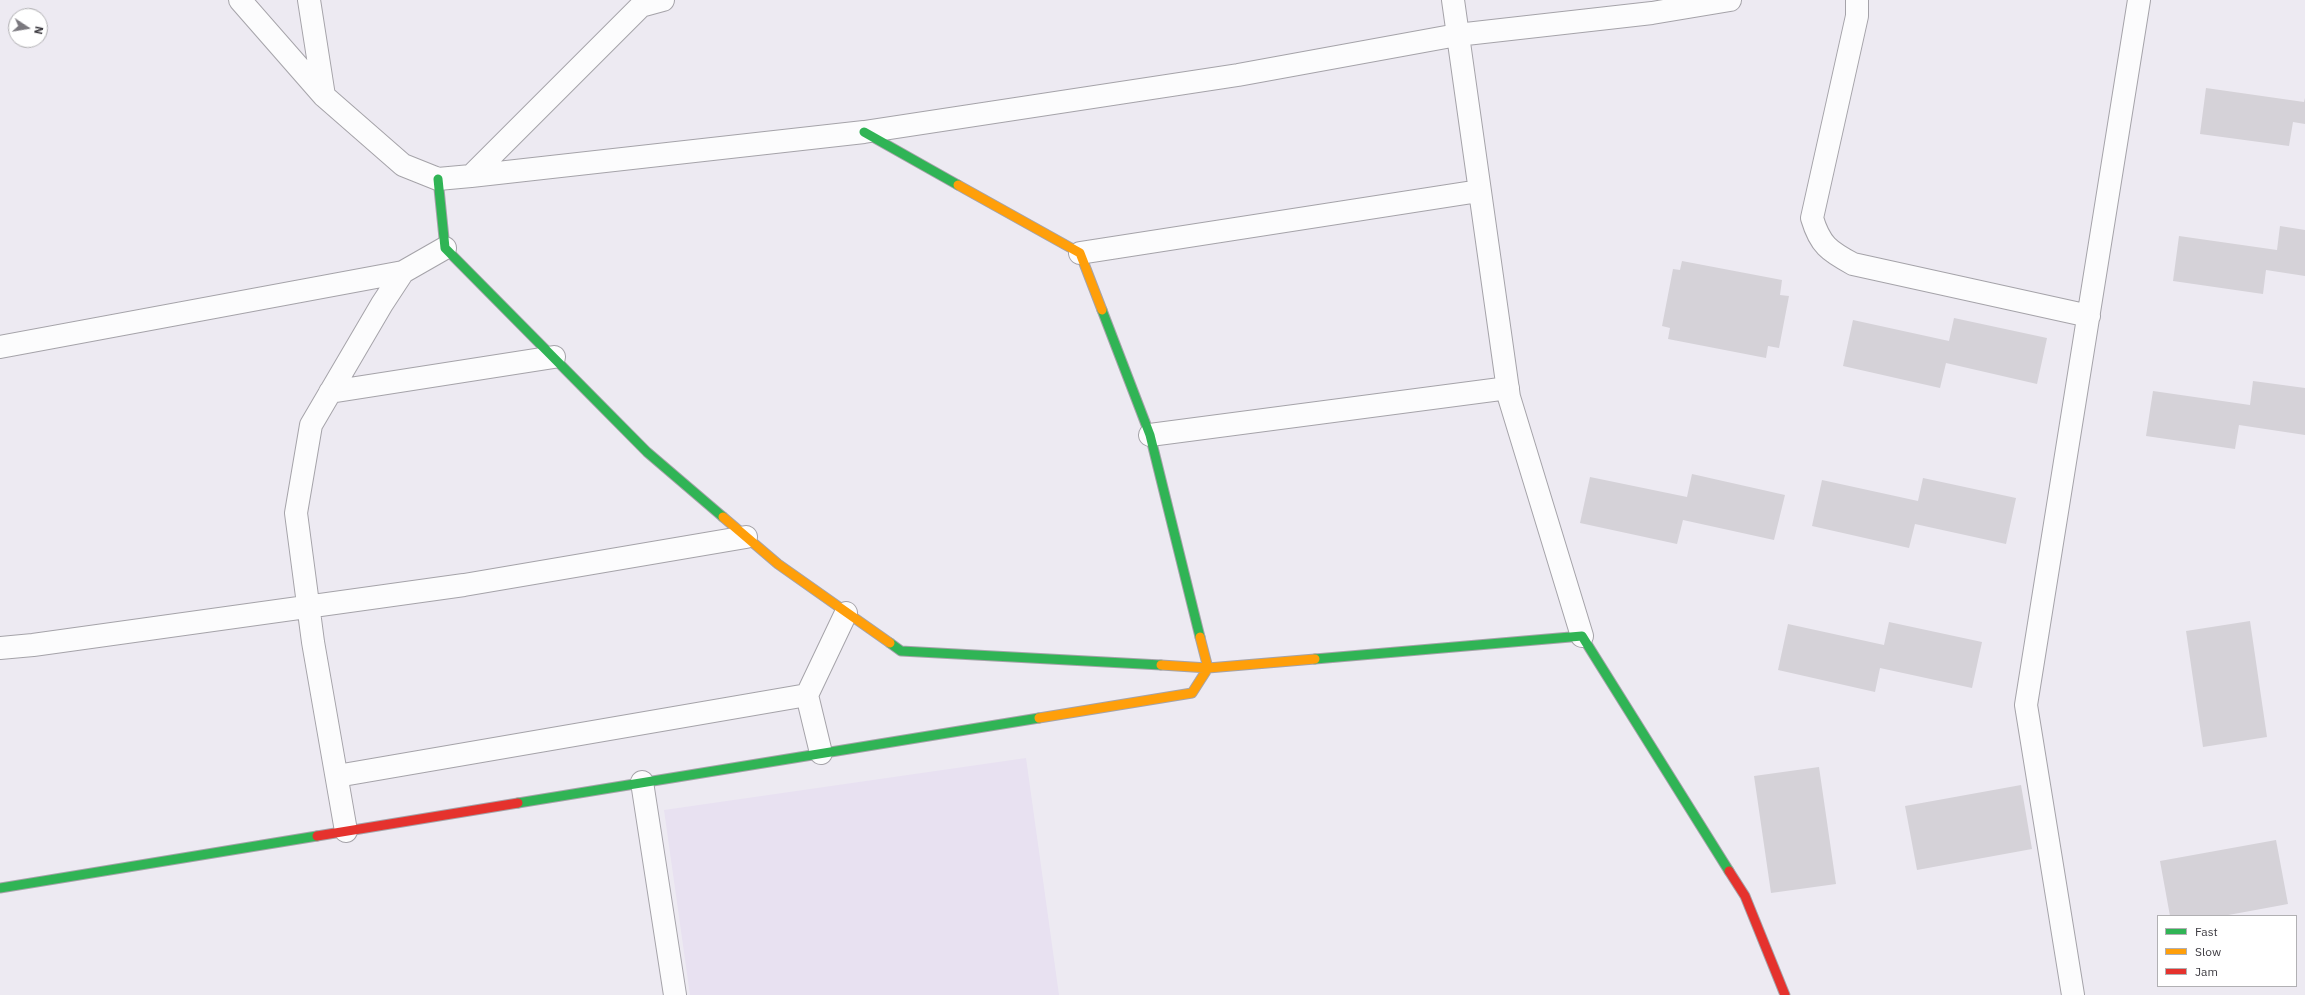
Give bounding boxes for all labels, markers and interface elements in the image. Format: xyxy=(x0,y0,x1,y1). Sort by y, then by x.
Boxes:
north arrow xyxy=(8,8,48,48)
text: N xyxy=(31,25,46,36)
legend xyxy=(2157,915,2297,987)
text: Fast xyxy=(2195,924,2218,939)
text: Slow xyxy=(2195,944,2221,959)
text: Jam xyxy=(2195,964,2218,979)

